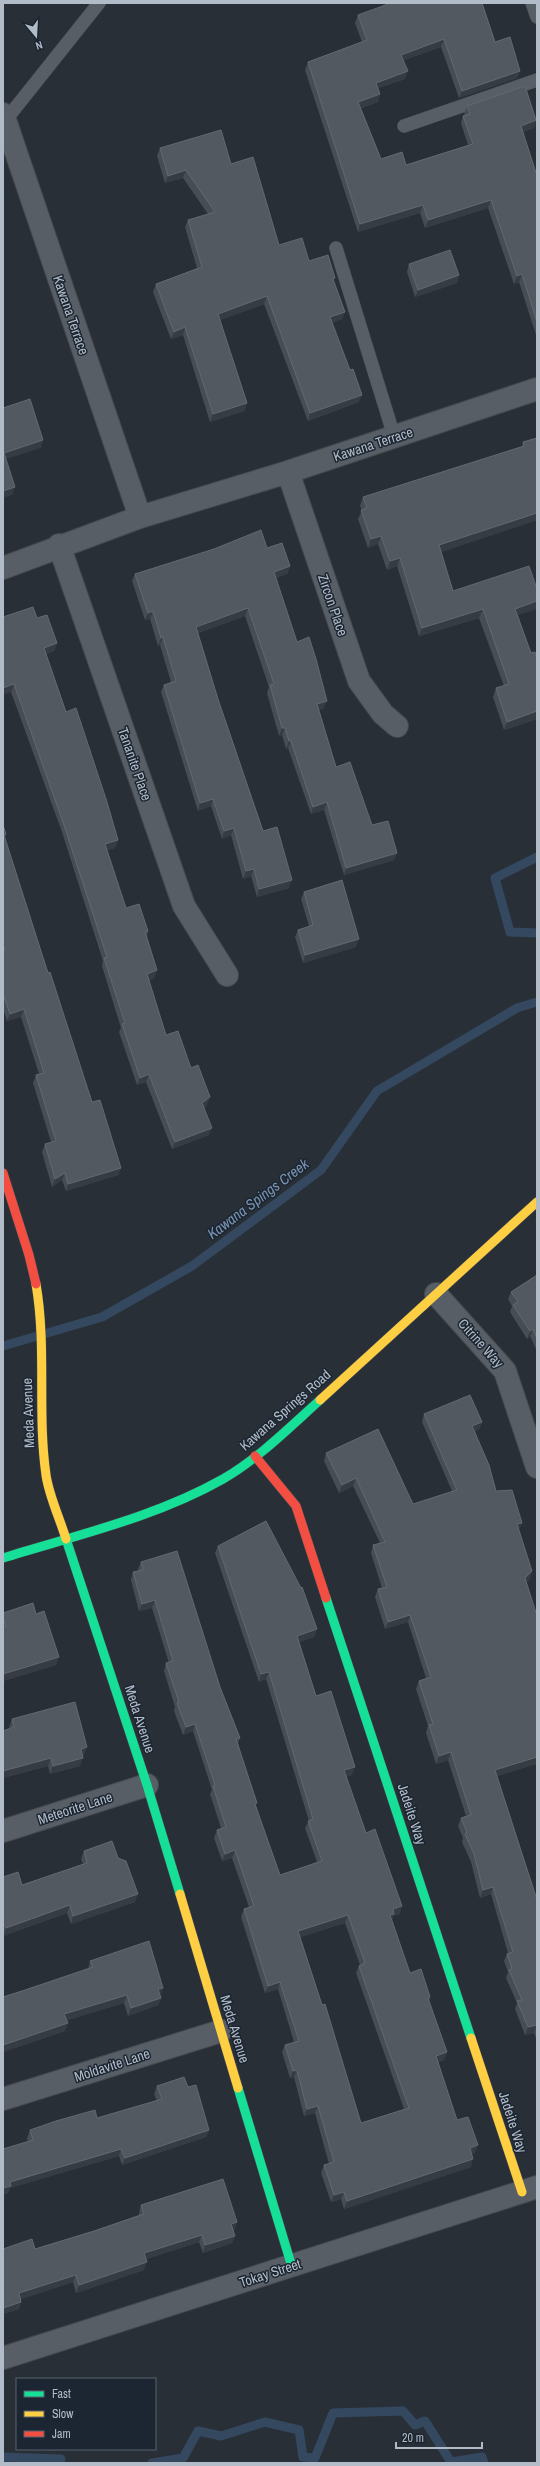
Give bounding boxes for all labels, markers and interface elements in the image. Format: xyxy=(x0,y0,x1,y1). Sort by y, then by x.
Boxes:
north arrow xyxy=(16,16,56,56)
text: N xyxy=(34,38,44,53)
street label: Kawana Terrace xyxy=(49,273,93,357)
street label: Kawana Terrace xyxy=(331,423,415,465)
street label: Zircon Place xyxy=(314,572,352,638)
street label: Tananite Place xyxy=(114,725,156,803)
water label: Kawana Spings Creek xyxy=(203,1153,314,1244)
street label: Citrine Way xyxy=(454,1315,508,1372)
street label: Kawana Springs Road xyxy=(236,1366,334,1454)
street label: Meda Avenue xyxy=(18,1378,38,1448)
street label: Meda Avenue xyxy=(121,1683,159,1755)
street label: Jadeite Way xyxy=(394,1781,430,1847)
street label: Meteorite Lane xyxy=(35,1788,115,1828)
street label: Meda Avenue xyxy=(216,1993,254,2065)
street label: Moldavite Lane xyxy=(72,2044,152,2086)
street label: Jadeite Way xyxy=(495,2089,531,2155)
street label: Tokay Street xyxy=(237,2255,303,2291)
legend xyxy=(16,2378,156,2450)
text: Fast xyxy=(52,2386,71,2402)
text: Slow xyxy=(52,2406,74,2422)
scale bar xyxy=(396,2424,482,2450)
text: Jam xyxy=(52,2426,71,2442)
text: 20 m xyxy=(402,2430,424,2446)

